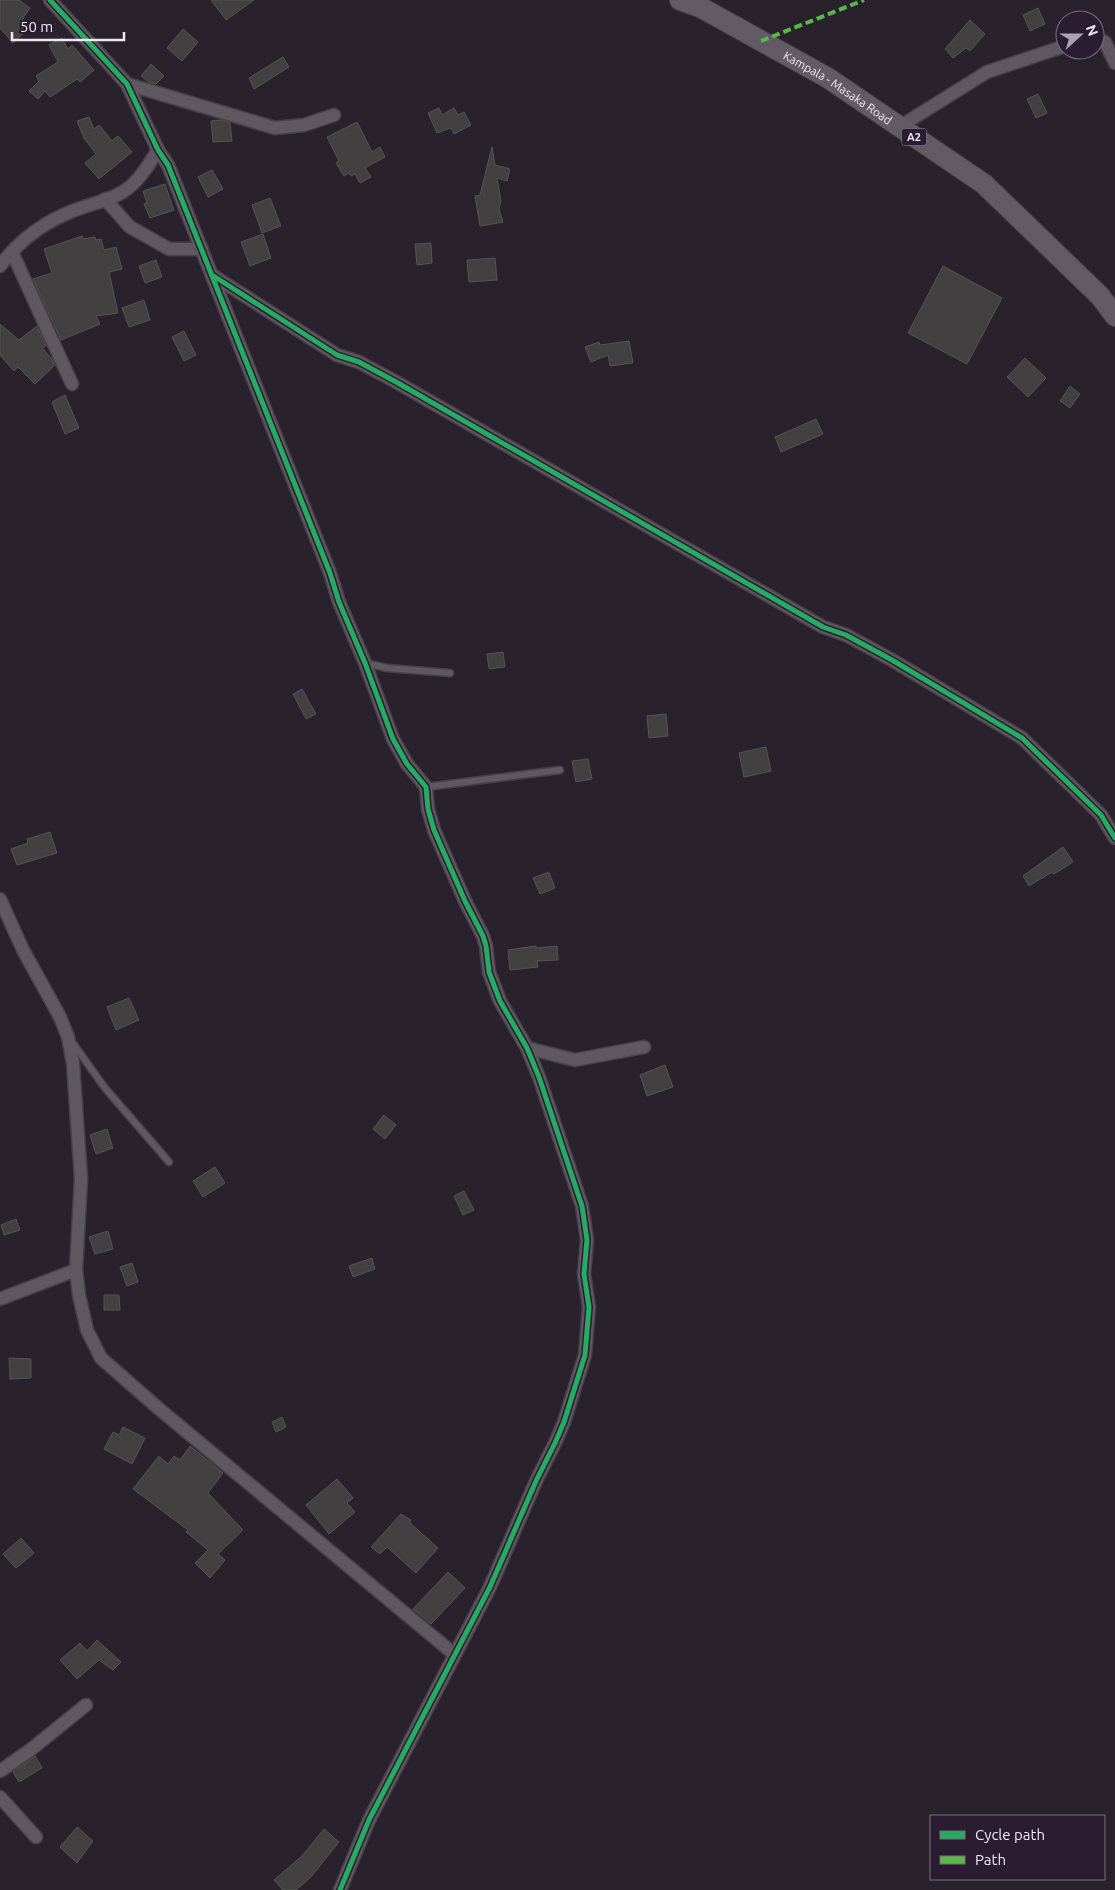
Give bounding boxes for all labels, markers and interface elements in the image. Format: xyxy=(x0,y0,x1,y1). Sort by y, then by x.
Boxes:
scale bar xyxy=(12,10,125,42)
north arrow xyxy=(1055,10,1105,60)
text: 50 m xyxy=(20,18,53,35)
text: N xyxy=(1083,23,1101,38)
street label: Kampala - Masaka Road xyxy=(781,48,895,126)
road number: A2 xyxy=(902,128,926,146)
legend xyxy=(930,1815,1105,1880)
text: Cycle path xyxy=(975,1826,1045,1843)
text: Path xyxy=(975,1851,1006,1868)

